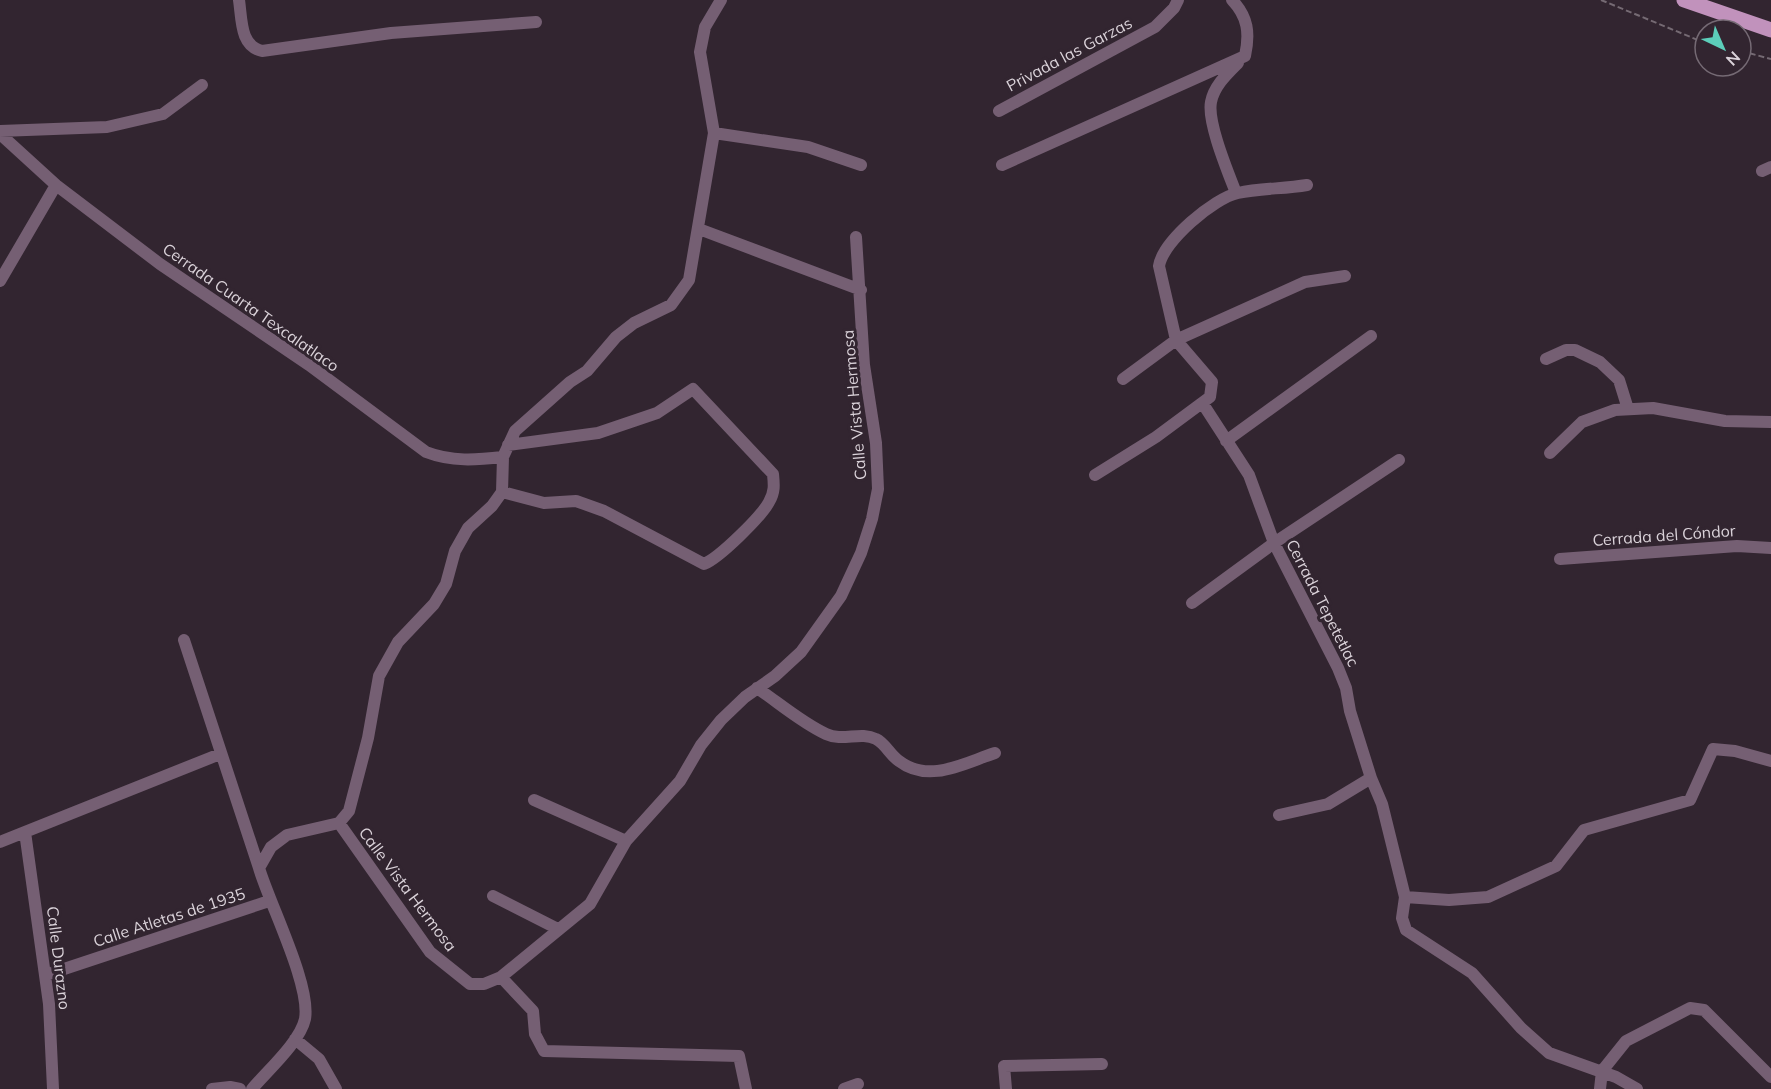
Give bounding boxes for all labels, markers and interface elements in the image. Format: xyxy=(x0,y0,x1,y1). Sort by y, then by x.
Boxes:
street label: Privada las Garzas xyxy=(1003,12,1135,96)
north arrow xyxy=(1693,18,1753,78)
text: N xyxy=(1722,47,1745,70)
street label: Cerrada Cuarta Texcalatlaco xyxy=(159,238,343,376)
street label: Calle Vista Hermosa xyxy=(837,329,871,481)
street label: Cerrada del Cóndor xyxy=(1592,520,1736,550)
street label: Cerrada Tepetetlac xyxy=(1282,536,1364,670)
street label: Calle Vista Hermosa xyxy=(355,823,461,955)
street label: Calle Atletas de 1935 xyxy=(90,883,248,951)
street label: Calle Durazno xyxy=(43,905,75,1011)

